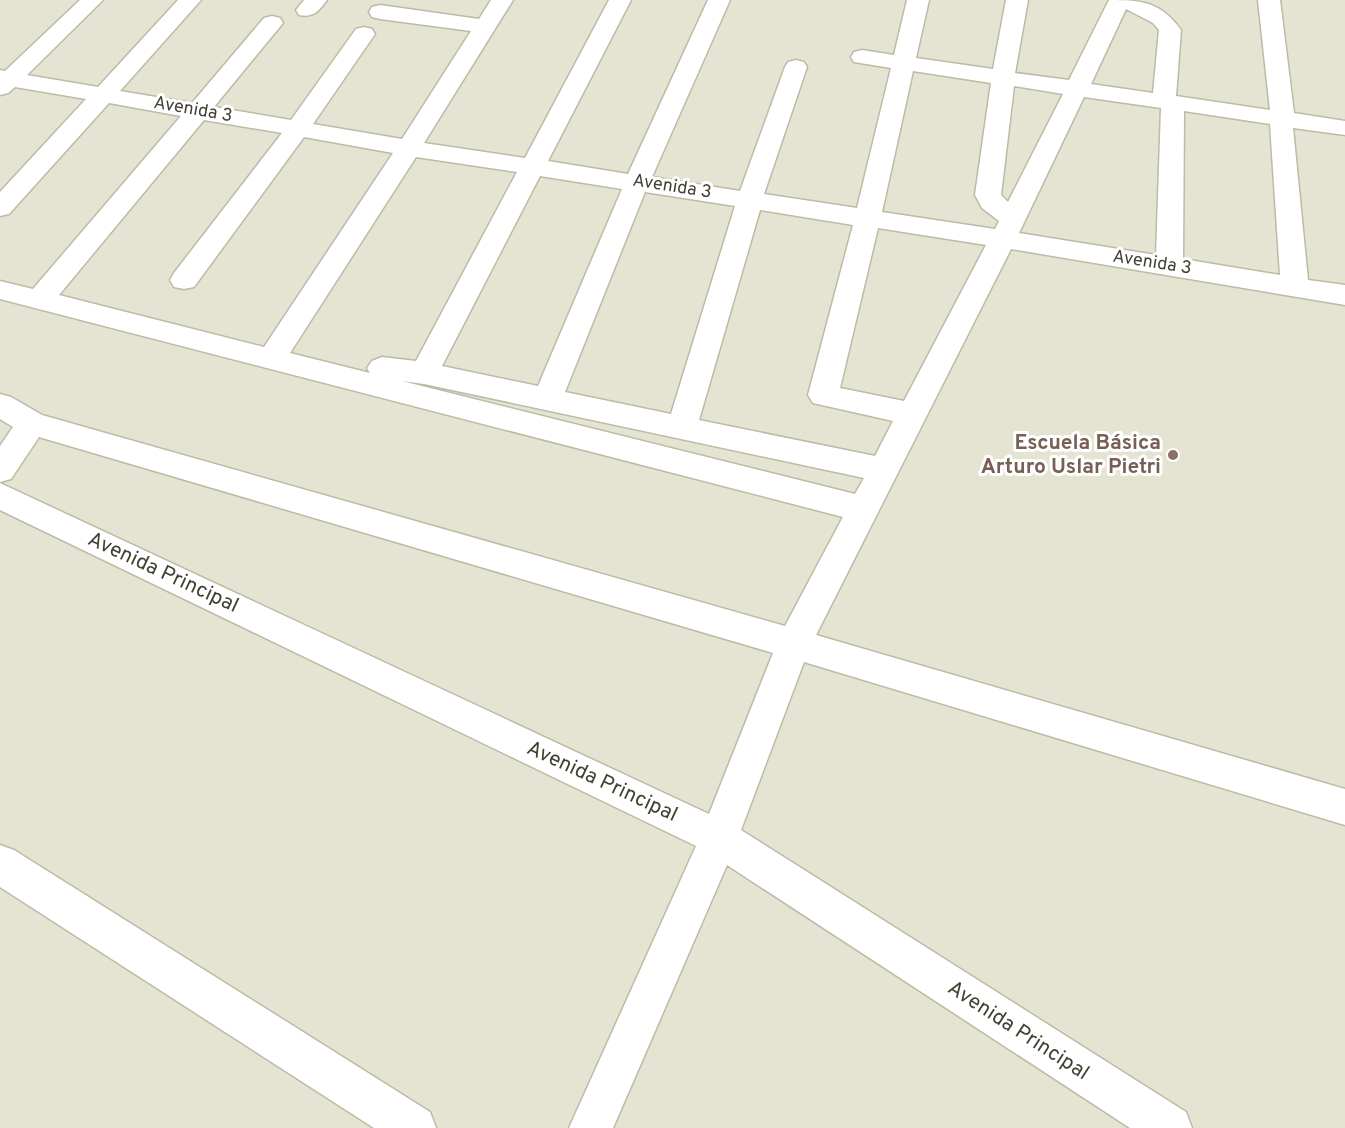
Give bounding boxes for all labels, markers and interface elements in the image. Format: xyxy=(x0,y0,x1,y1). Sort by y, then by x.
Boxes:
street label: Avenida 3 xyxy=(152,92,234,128)
street label: Avenida 3 xyxy=(631,169,713,205)
street label: Avenida 3 xyxy=(1111,245,1193,281)
place label: Escuela Básica Arturo Uslar Pietri xyxy=(981,430,1161,481)
marker: Escuela Básica Arturo Uslar Pietri xyxy=(1166,448,1180,462)
street label: Avenida Principal xyxy=(83,526,243,620)
street label: Avenida Principal xyxy=(522,735,682,829)
street label: Avenida Principal xyxy=(942,975,1094,1087)

